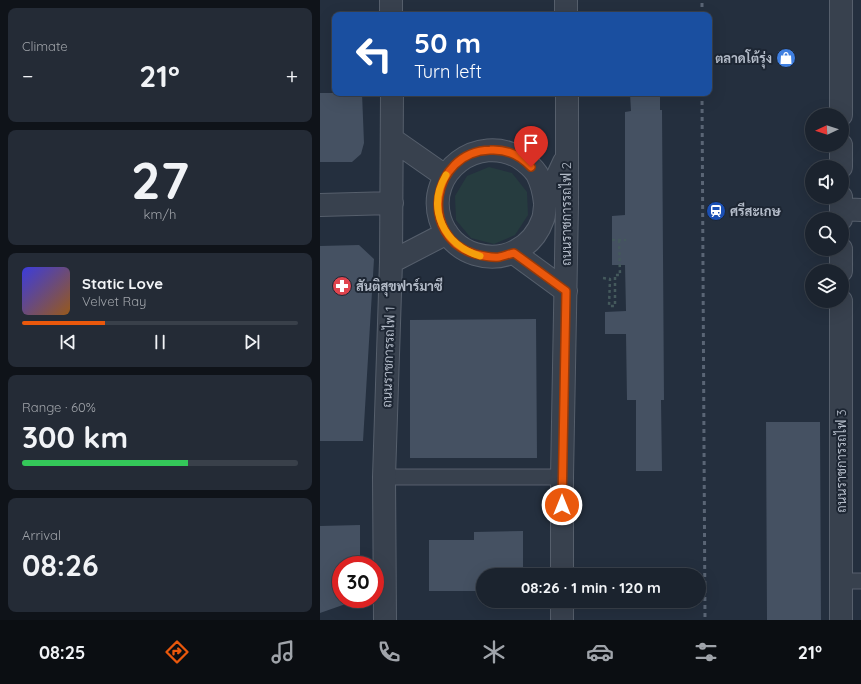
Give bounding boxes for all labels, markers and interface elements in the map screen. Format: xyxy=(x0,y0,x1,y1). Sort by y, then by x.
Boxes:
text: 50 m xyxy=(414,25,481,60)
icon: left xyxy=(348,28,400,80)
text: Climate xyxy=(22,38,68,54)
shop icon: ตลาดโต้รุ่ง xyxy=(775,47,797,69)
place label: ตลาดโต้รุ่ง xyxy=(715,49,772,69)
text: 21° xyxy=(139,57,180,95)
text: Turn left xyxy=(414,60,482,83)
text: − xyxy=(22,62,33,90)
text: + xyxy=(286,62,298,90)
north arrow xyxy=(805,108,849,152)
map controls xyxy=(805,108,849,308)
pin xyxy=(514,126,548,167)
icon: arrive xyxy=(520,132,542,154)
text: 27 xyxy=(131,147,189,212)
button: sound xyxy=(805,160,849,204)
street label: ถนนราชการรถไฟ 2 xyxy=(558,162,574,266)
station icon: ศรีสะเกษ xyxy=(705,200,727,222)
place label: ศรีสะเกษ xyxy=(730,202,782,219)
text: km/h xyxy=(144,206,176,222)
button: search xyxy=(805,212,849,256)
button: layers xyxy=(805,264,849,308)
text: Static Love xyxy=(82,274,163,293)
pharmacy icon: สันติสุขฟาร์มาซี xyxy=(331,275,353,297)
place label: สันติสุขฟาร์มาซี xyxy=(356,277,443,297)
text: Velvet Ray xyxy=(82,293,147,309)
street label: ถนนราชการรถไฟ 1 xyxy=(378,306,398,408)
icon: previous xyxy=(57,331,79,353)
icon: pause xyxy=(149,331,171,353)
icon: next xyxy=(241,331,263,353)
text: Range · 60% xyxy=(22,399,96,415)
street label: ถนนราชการรถไฟ 3 xyxy=(833,409,849,513)
text: 300 km xyxy=(22,418,128,456)
position arrow xyxy=(541,484,583,526)
text: Arrival xyxy=(22,527,61,543)
text: 08:26 xyxy=(22,546,99,584)
speed limit sign: 30 xyxy=(332,556,384,608)
text: 08:26 · 1 min · 120 m xyxy=(521,578,661,597)
icon: directions xyxy=(163,638,191,666)
icon: music xyxy=(269,638,297,666)
icon: phone xyxy=(375,638,403,666)
icon: climate xyxy=(480,638,508,666)
icon: car xyxy=(586,638,614,666)
icon: filters xyxy=(692,638,720,666)
text: 08:25 xyxy=(39,641,85,664)
text: 21° xyxy=(798,641,822,664)

